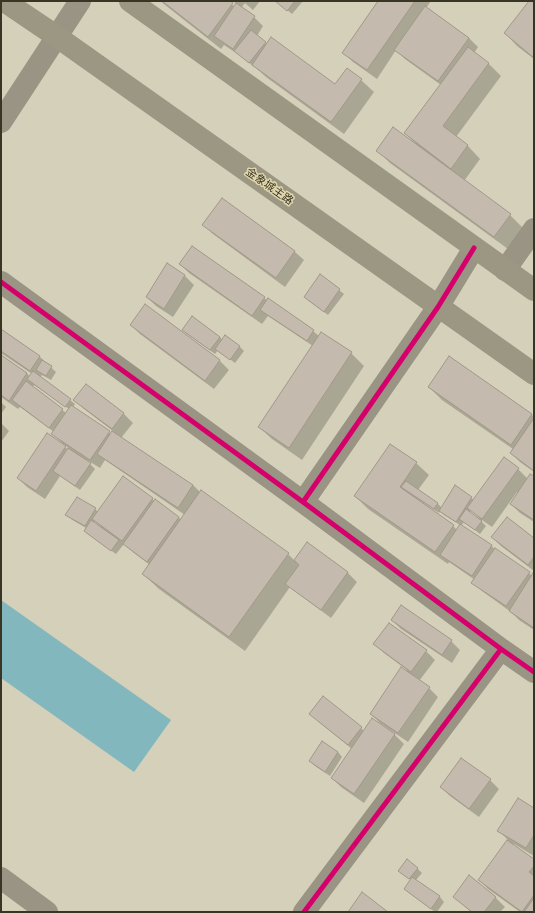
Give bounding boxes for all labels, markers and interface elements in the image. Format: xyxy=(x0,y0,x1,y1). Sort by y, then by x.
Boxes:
street label: 金象城主路 xyxy=(243,166,295,208)

